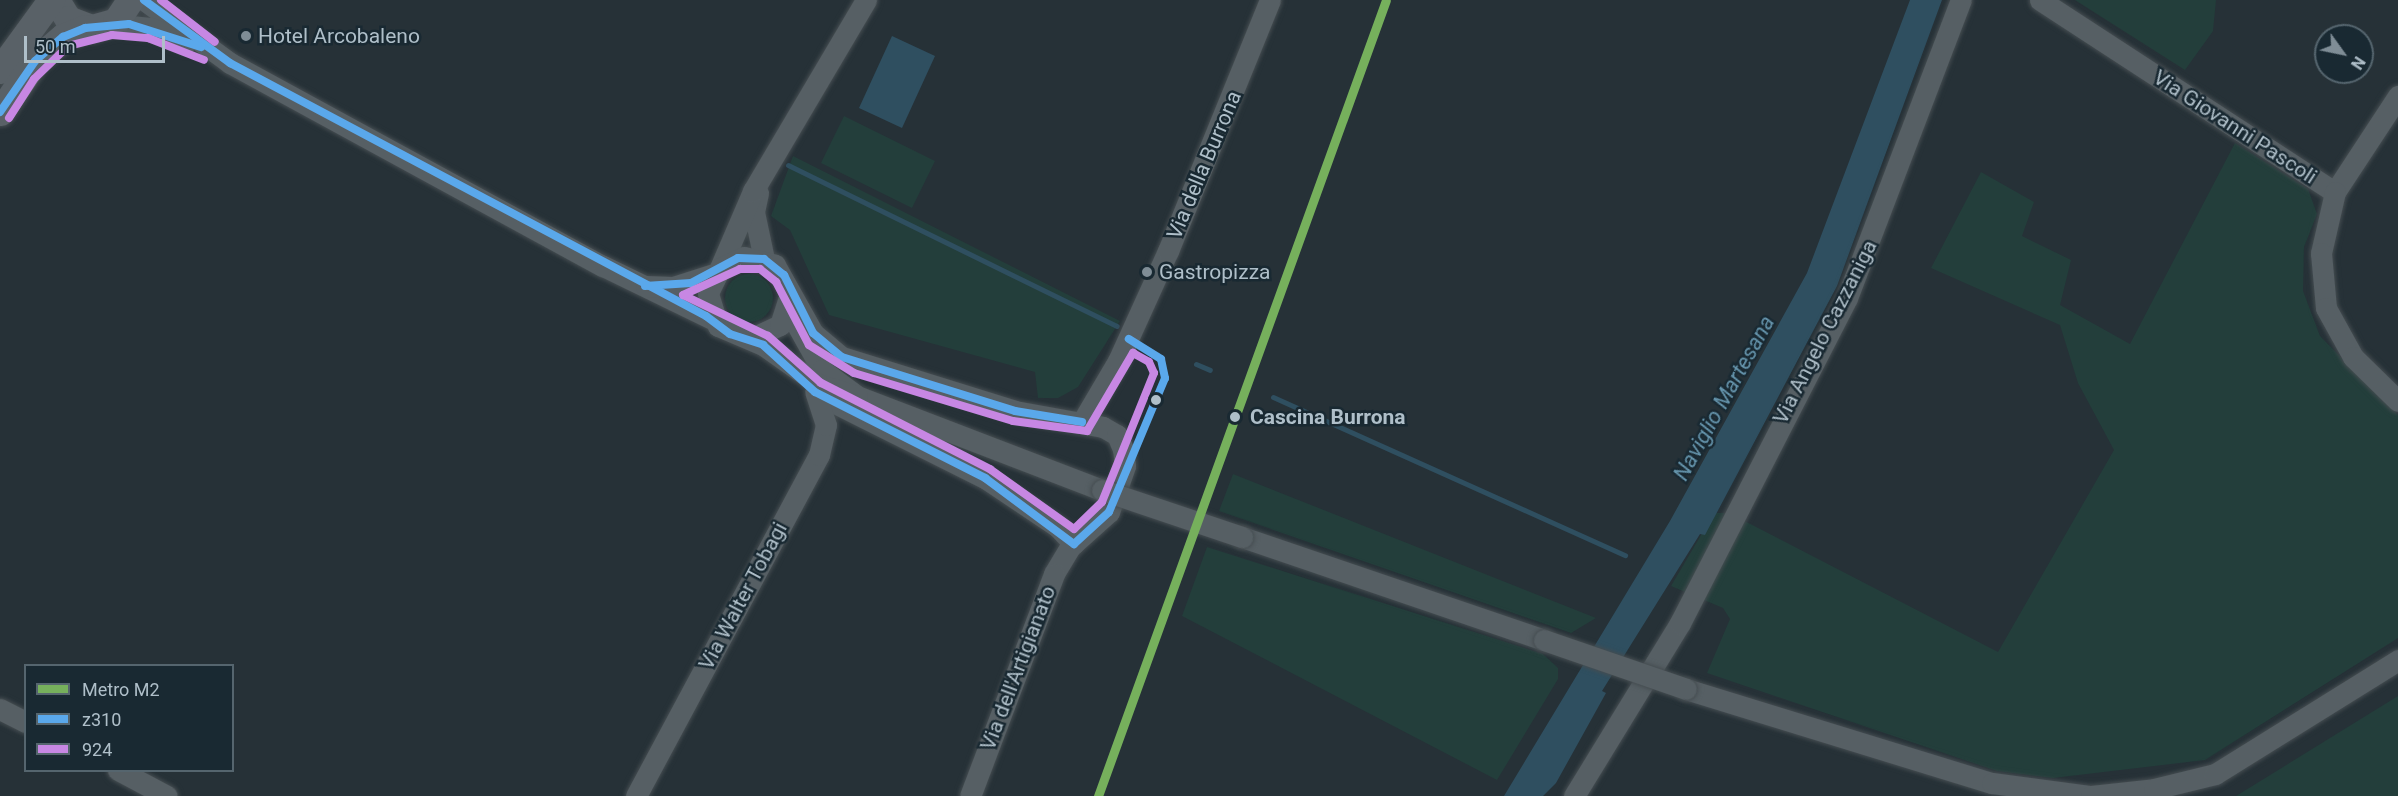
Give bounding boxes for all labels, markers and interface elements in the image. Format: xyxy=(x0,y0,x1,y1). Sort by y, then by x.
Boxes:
place label: Hotel Arcobaleno xyxy=(258,23,420,49)
scale bar xyxy=(27,24,168,62)
north arrow xyxy=(2314,24,2374,84)
marker: Hotel Arcobaleno xyxy=(239,29,253,43)
text: 50 m xyxy=(35,36,75,57)
text: N xyxy=(2347,53,2369,73)
street label: Via Giovanni Pascoli xyxy=(2149,65,2321,189)
street label: Via della Burrona xyxy=(1161,87,1247,243)
street label: Via Angelo Cazzaniga xyxy=(1768,236,1882,428)
place label: Gastropizza xyxy=(1159,259,1270,285)
marker: Gastropizza xyxy=(1140,265,1154,279)
water label: Naviglio Martesana xyxy=(1668,311,1780,485)
unlabelled marker xyxy=(1150,394,1162,406)
place label: Cascina Burrona xyxy=(1250,404,1406,430)
marker: Cascina Burrona xyxy=(1225,407,1245,427)
street label: Via Walter Tobagi xyxy=(693,518,793,674)
street label: Via dell'Artigianato xyxy=(975,582,1061,754)
legend xyxy=(24,664,234,772)
text: Metro M2 xyxy=(82,679,160,700)
text: z310 xyxy=(82,709,121,730)
text: 924 xyxy=(82,739,112,760)

